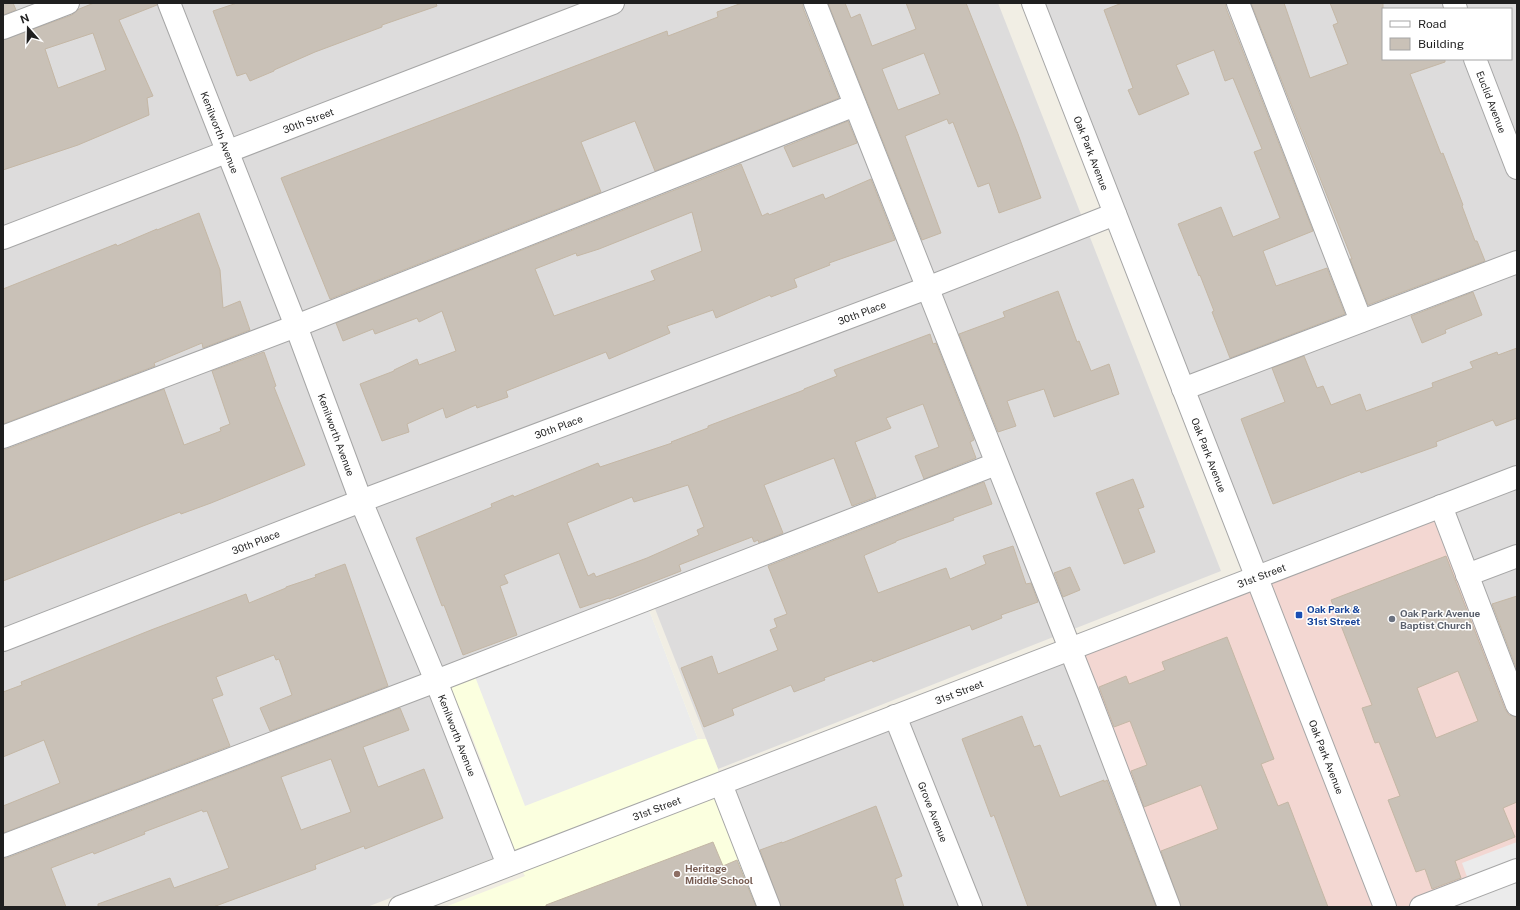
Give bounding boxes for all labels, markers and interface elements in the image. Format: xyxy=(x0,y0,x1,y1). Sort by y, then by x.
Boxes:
north arrow xyxy=(8,8,48,48)
legend xyxy=(1382,8,1512,60)
text: N xyxy=(18,11,31,26)
text: Road xyxy=(1418,17,1446,31)
text: Building xyxy=(1418,37,1464,51)
street label: Euclid Avenue xyxy=(1474,69,1509,135)
street label: Kenilworth Avenue xyxy=(198,90,241,175)
street label: 30th Street xyxy=(281,105,335,136)
street label: Oak Park Avenue xyxy=(1071,114,1111,192)
street label: 30th Place xyxy=(836,298,888,327)
street label: Kenilworth Avenue xyxy=(316,392,357,478)
street label: 30th Place xyxy=(533,412,584,441)
street label: Oak Park Avenue xyxy=(1189,416,1229,494)
street label: 30th Place xyxy=(230,527,282,557)
street label: 31st Street xyxy=(1235,561,1287,590)
place label: Oak Park & 31st Street xyxy=(1307,603,1360,627)
place label: Oak Park Avenue Baptist Church xyxy=(1400,607,1481,631)
marker: Oak Park & 31st Street xyxy=(1294,610,1304,620)
marker: Oak Park Avenue Baptist Church xyxy=(1387,614,1397,624)
street label: 31st Street xyxy=(933,677,985,707)
street label: Kenilworth Avenue xyxy=(436,693,479,778)
street label: Oak Park Avenue xyxy=(1307,718,1347,796)
street label: Grove Avenue xyxy=(916,780,951,844)
street label: 31st Street xyxy=(631,793,683,823)
place label: Heritage Middle School xyxy=(685,862,753,886)
marker: Heritage Middle School xyxy=(672,869,682,879)

